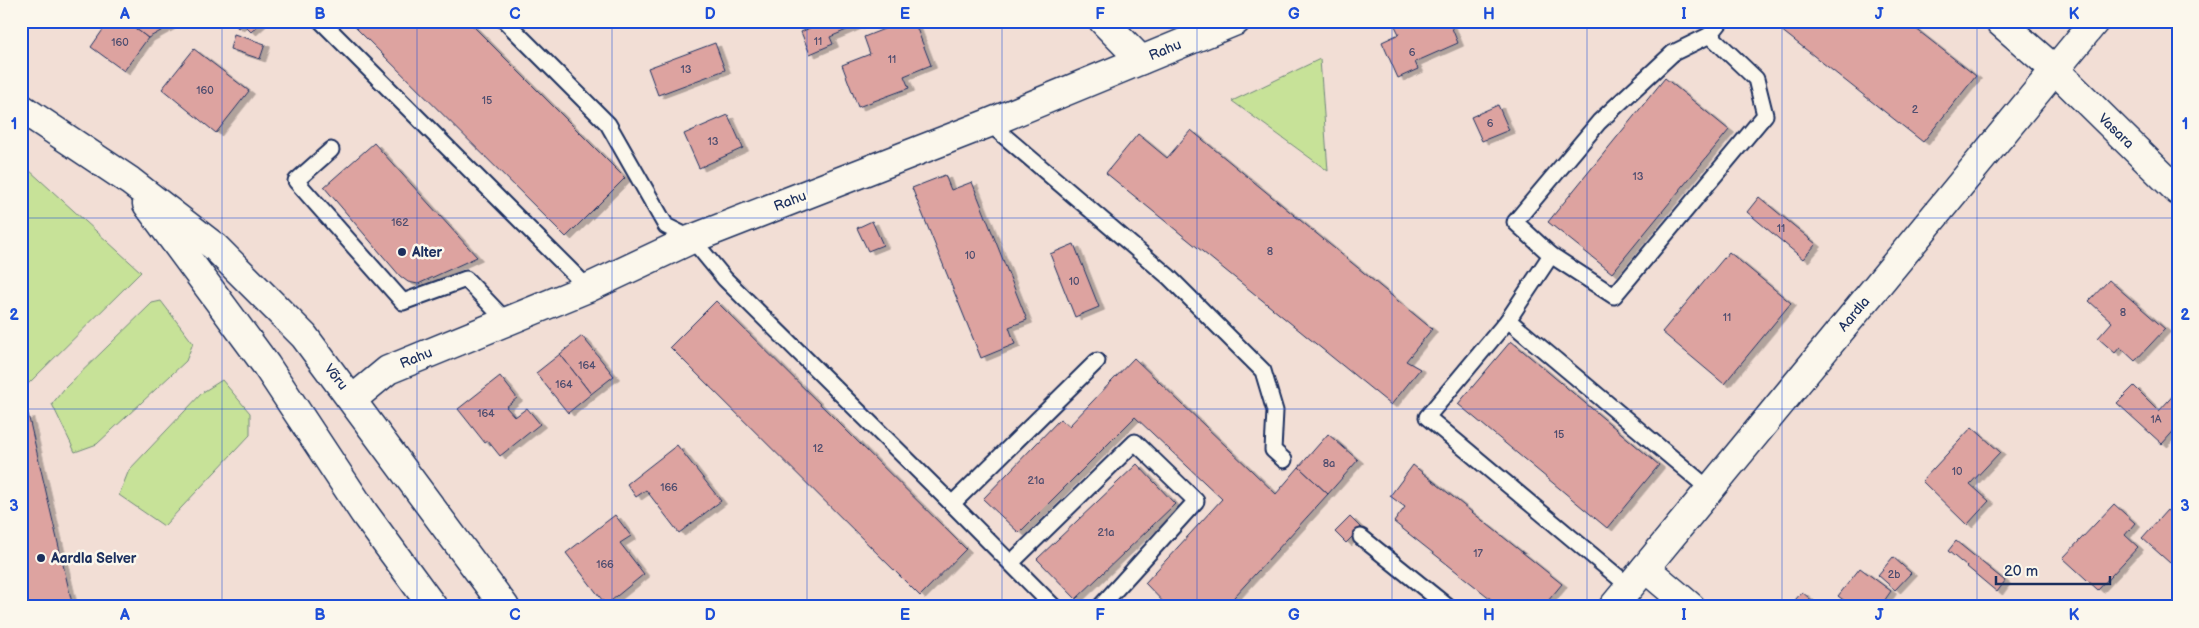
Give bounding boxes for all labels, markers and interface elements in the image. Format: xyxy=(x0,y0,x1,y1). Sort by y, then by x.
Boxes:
text: A xyxy=(119,5,130,24)
text: B xyxy=(314,5,326,24)
text: C xyxy=(509,5,521,24)
text: D xyxy=(704,5,716,24)
text: E xyxy=(900,5,910,24)
text: F xyxy=(1095,5,1105,24)
text: G xyxy=(1288,5,1300,24)
text: H xyxy=(1483,5,1495,24)
text: I xyxy=(1681,5,1687,24)
text: J xyxy=(1875,5,1884,24)
text: K xyxy=(2069,5,2080,24)
house number: 11 xyxy=(814,35,822,48)
house number: 160 xyxy=(111,36,129,49)
street label: Rahu xyxy=(1146,36,1184,64)
house number: 6 xyxy=(1409,46,1416,59)
house number: 11 xyxy=(888,53,896,66)
house number: 13 xyxy=(680,63,692,76)
house number: 160 xyxy=(196,84,214,97)
house number: 15 xyxy=(482,94,492,107)
house number: 2 xyxy=(1912,103,1919,116)
street label: Vasara xyxy=(2095,110,2137,152)
text: 1 xyxy=(11,115,17,134)
text: 1 xyxy=(2182,115,2188,134)
house number: 6 xyxy=(1487,117,1494,130)
house number: 13 xyxy=(707,135,719,148)
house number: 13 xyxy=(1632,170,1644,183)
street label: Rahu xyxy=(771,187,809,215)
house number: 162 xyxy=(391,216,409,229)
house number: 11 xyxy=(1777,222,1785,235)
place label: Alter xyxy=(411,244,443,261)
house number: 8 xyxy=(1267,245,1273,258)
marker: Alter xyxy=(396,246,408,258)
house number: 10 xyxy=(965,249,976,262)
house number: 10 xyxy=(1069,275,1080,288)
street label: Aardla xyxy=(1835,293,1873,335)
text: 2 xyxy=(9,306,19,325)
house number: 8 xyxy=(2120,306,2126,319)
text: 2 xyxy=(2180,306,2190,325)
house number: 11 xyxy=(1723,311,1731,324)
street label: Rahu xyxy=(397,344,435,372)
house number: 164 xyxy=(578,359,596,372)
street label: Võru xyxy=(321,361,351,393)
house number: 164 xyxy=(555,378,573,391)
house number: 164 xyxy=(477,407,495,420)
house number: 1A xyxy=(2151,413,2162,426)
house number: 15 xyxy=(1554,428,1564,441)
house number: 12 xyxy=(813,442,824,455)
house number: 8a xyxy=(1323,457,1335,470)
house number: 10 xyxy=(1952,465,1963,478)
house number: 21a xyxy=(1028,474,1044,487)
house number: 166 xyxy=(660,481,678,494)
text: 3 xyxy=(9,497,19,516)
text: 3 xyxy=(2180,497,2190,516)
house number: 21a xyxy=(1098,526,1114,539)
house number: 17 xyxy=(1473,547,1483,560)
place label: Aardla Selver xyxy=(50,550,137,567)
marker: Aardla Selver xyxy=(35,552,47,564)
scale bar xyxy=(1996,553,2110,585)
house number: 166 xyxy=(596,558,614,571)
text: 20 m xyxy=(2004,562,2038,581)
house number: 2b xyxy=(1888,568,1900,581)
text: A xyxy=(119,606,130,625)
text: B xyxy=(314,606,326,625)
text: C xyxy=(509,606,521,625)
text: D xyxy=(704,606,716,625)
text: E xyxy=(900,606,910,625)
text: F xyxy=(1095,606,1105,625)
text: G xyxy=(1288,606,1300,625)
text: H xyxy=(1483,606,1495,625)
text: I xyxy=(1681,606,1687,625)
text: J xyxy=(1875,606,1884,625)
text: K xyxy=(2069,606,2080,625)

